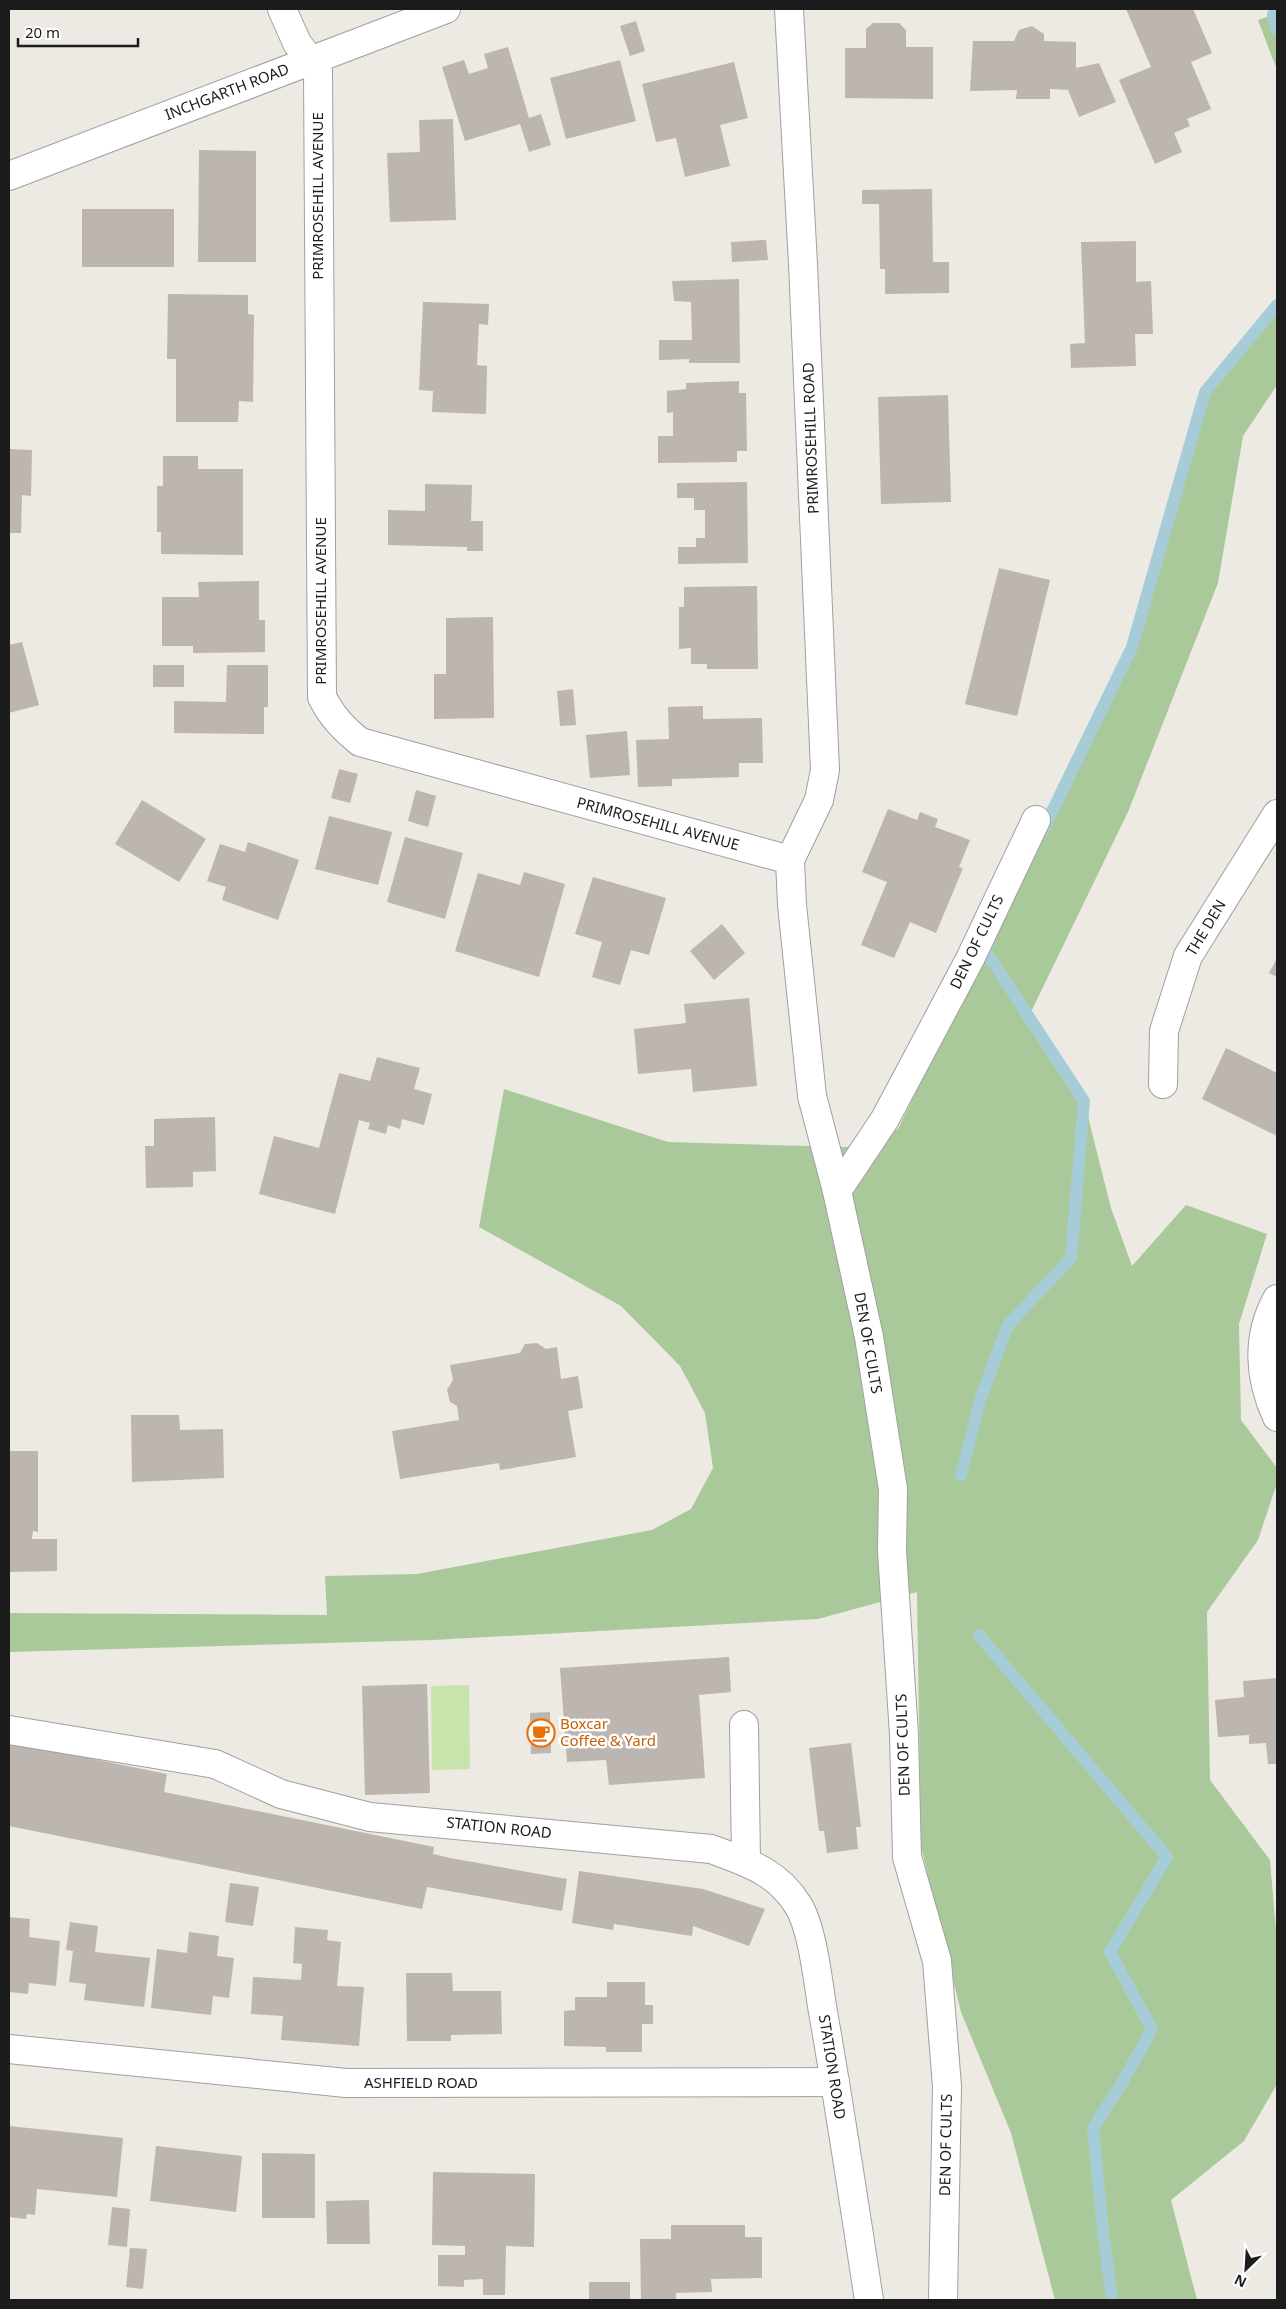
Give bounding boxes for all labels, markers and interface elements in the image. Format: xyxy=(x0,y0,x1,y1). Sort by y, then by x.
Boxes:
scale bar xyxy=(18,15,138,47)
text: 20 m xyxy=(25,22,60,42)
street label: INCHGARTH ROAD xyxy=(162,58,292,124)
street label: PRIMROSEHILL AVENUE xyxy=(307,112,327,280)
street label: PRIMROSEHILL ROAD xyxy=(797,362,823,514)
street label: PRIMROSEHILL AVENUE xyxy=(310,517,330,685)
street label: PRIMROSEHILL AVENUE xyxy=(575,792,742,854)
street label: DEN OF CULTS xyxy=(945,891,1008,992)
street label: THE DEN xyxy=(1181,896,1230,959)
street label: DEN OF CULTS xyxy=(850,1291,888,1395)
street label: DEN OF CULTS xyxy=(890,1693,914,1797)
place label: Boxcar Coffee & Yard xyxy=(560,1713,656,1750)
cafe icon: Boxcar Coffee & Yard xyxy=(526,1718,556,1748)
street label: STATION ROAD xyxy=(445,1812,553,1842)
street label: STATION ROAD xyxy=(815,2013,851,2121)
street label: ASHFIELD ROAD xyxy=(364,2072,478,2092)
street label: DEN OF CULTS xyxy=(934,2094,956,2196)
north arrow xyxy=(1221,2244,1271,2294)
text: N xyxy=(1231,2270,1249,2292)

